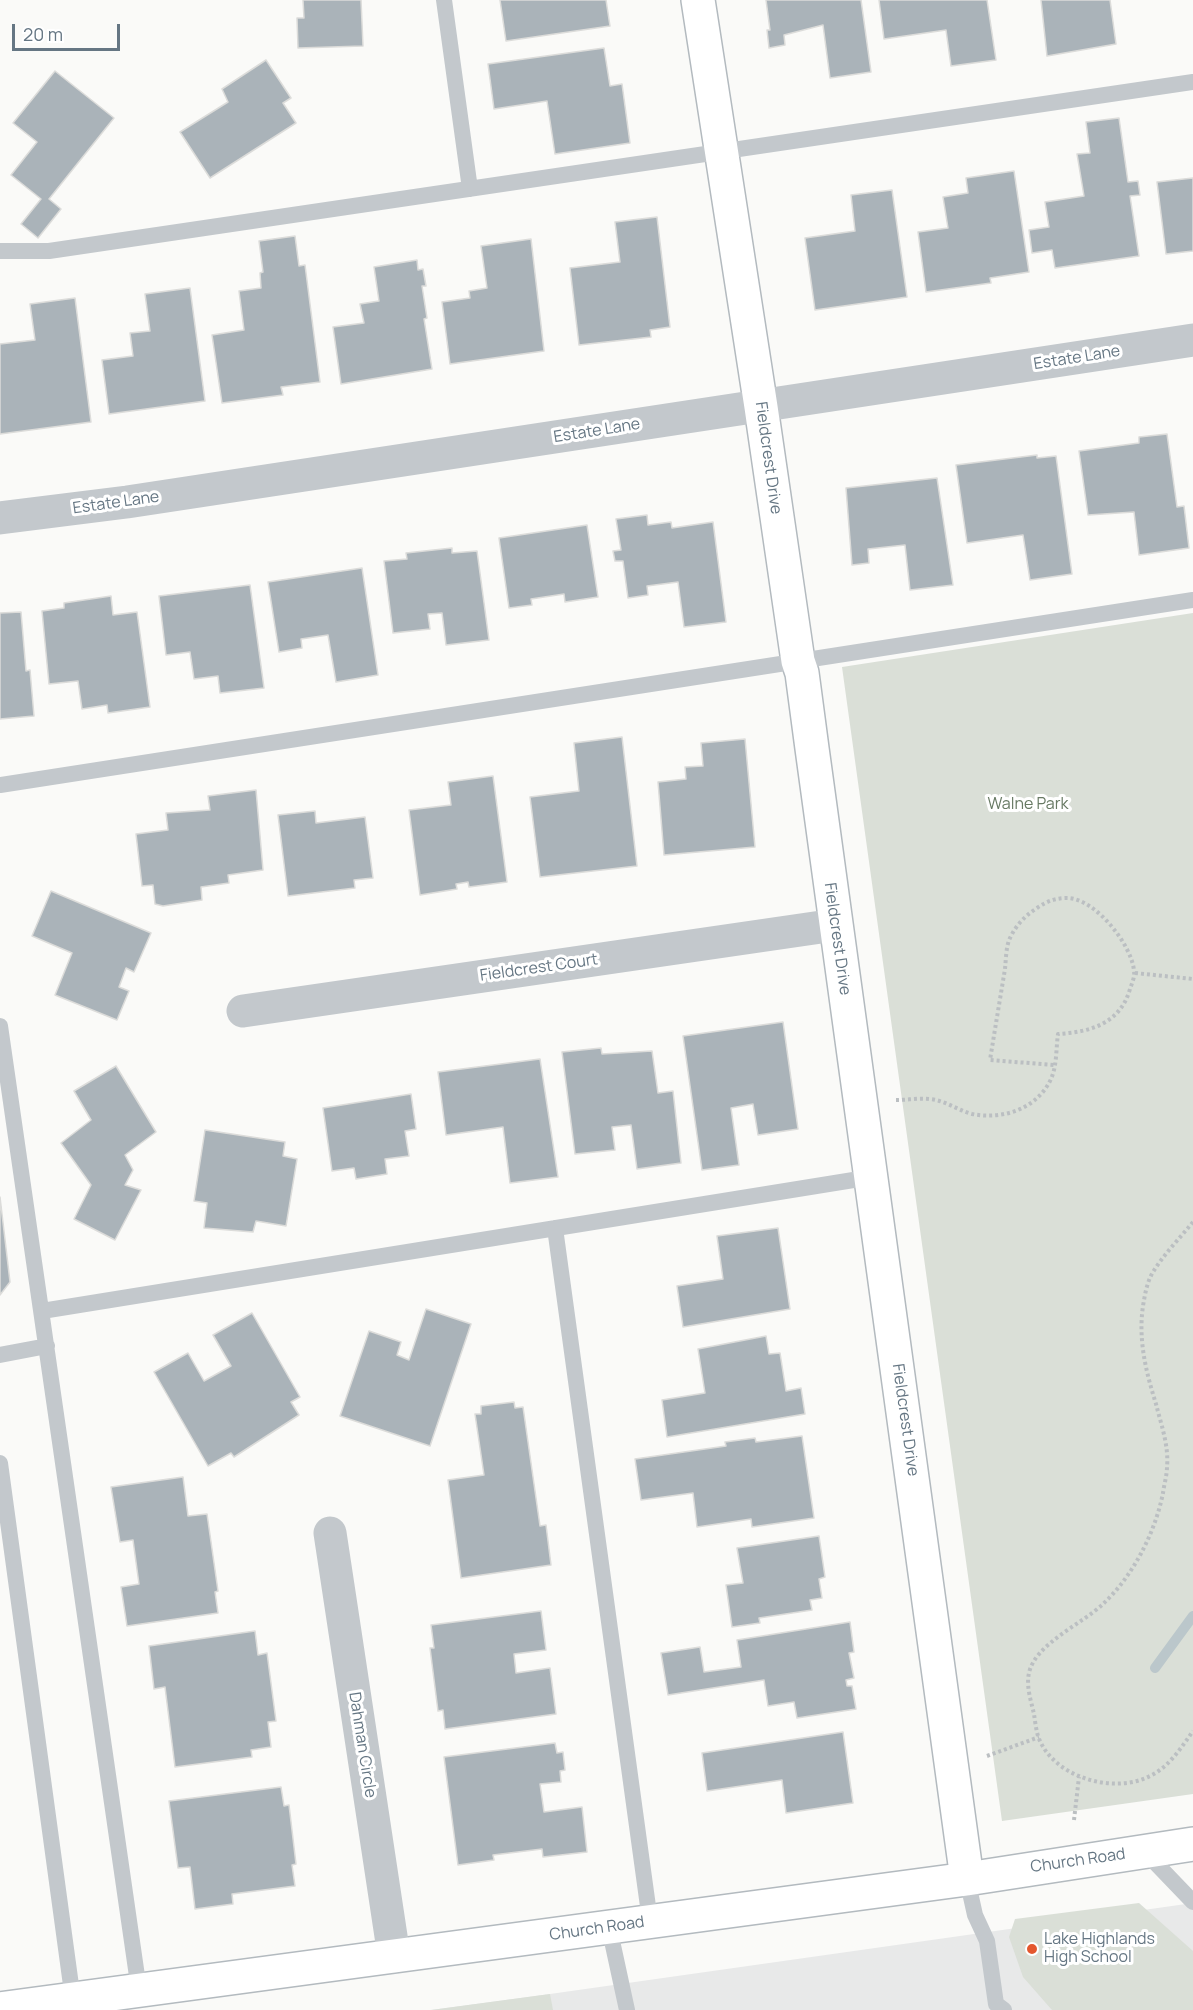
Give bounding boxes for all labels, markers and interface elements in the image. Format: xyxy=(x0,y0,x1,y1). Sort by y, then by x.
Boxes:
scale bar xyxy=(15,12,123,50)
text: 20 m xyxy=(23,22,63,46)
street label: Estate Lane xyxy=(1032,342,1122,374)
street label: Fieldcrest Drive xyxy=(751,400,785,516)
street label: Estate Lane xyxy=(552,415,642,447)
street label: Estate Lane xyxy=(71,487,161,519)
park label: Walne Park xyxy=(988,795,1068,815)
street label: Fieldcrest Drive xyxy=(820,881,854,997)
street label: Fieldcrest Court xyxy=(479,950,599,986)
street label: Fieldcrest Drive xyxy=(888,1362,922,1478)
street label: Dahman Circle xyxy=(344,1691,380,1799)
street label: Church Road xyxy=(1029,1845,1127,1877)
street label: Church Road xyxy=(548,1913,646,1945)
place label: Lake Highlands High School xyxy=(1044,1930,1155,1968)
marker: Lake Highlands High School xyxy=(1025,1942,1039,1956)

